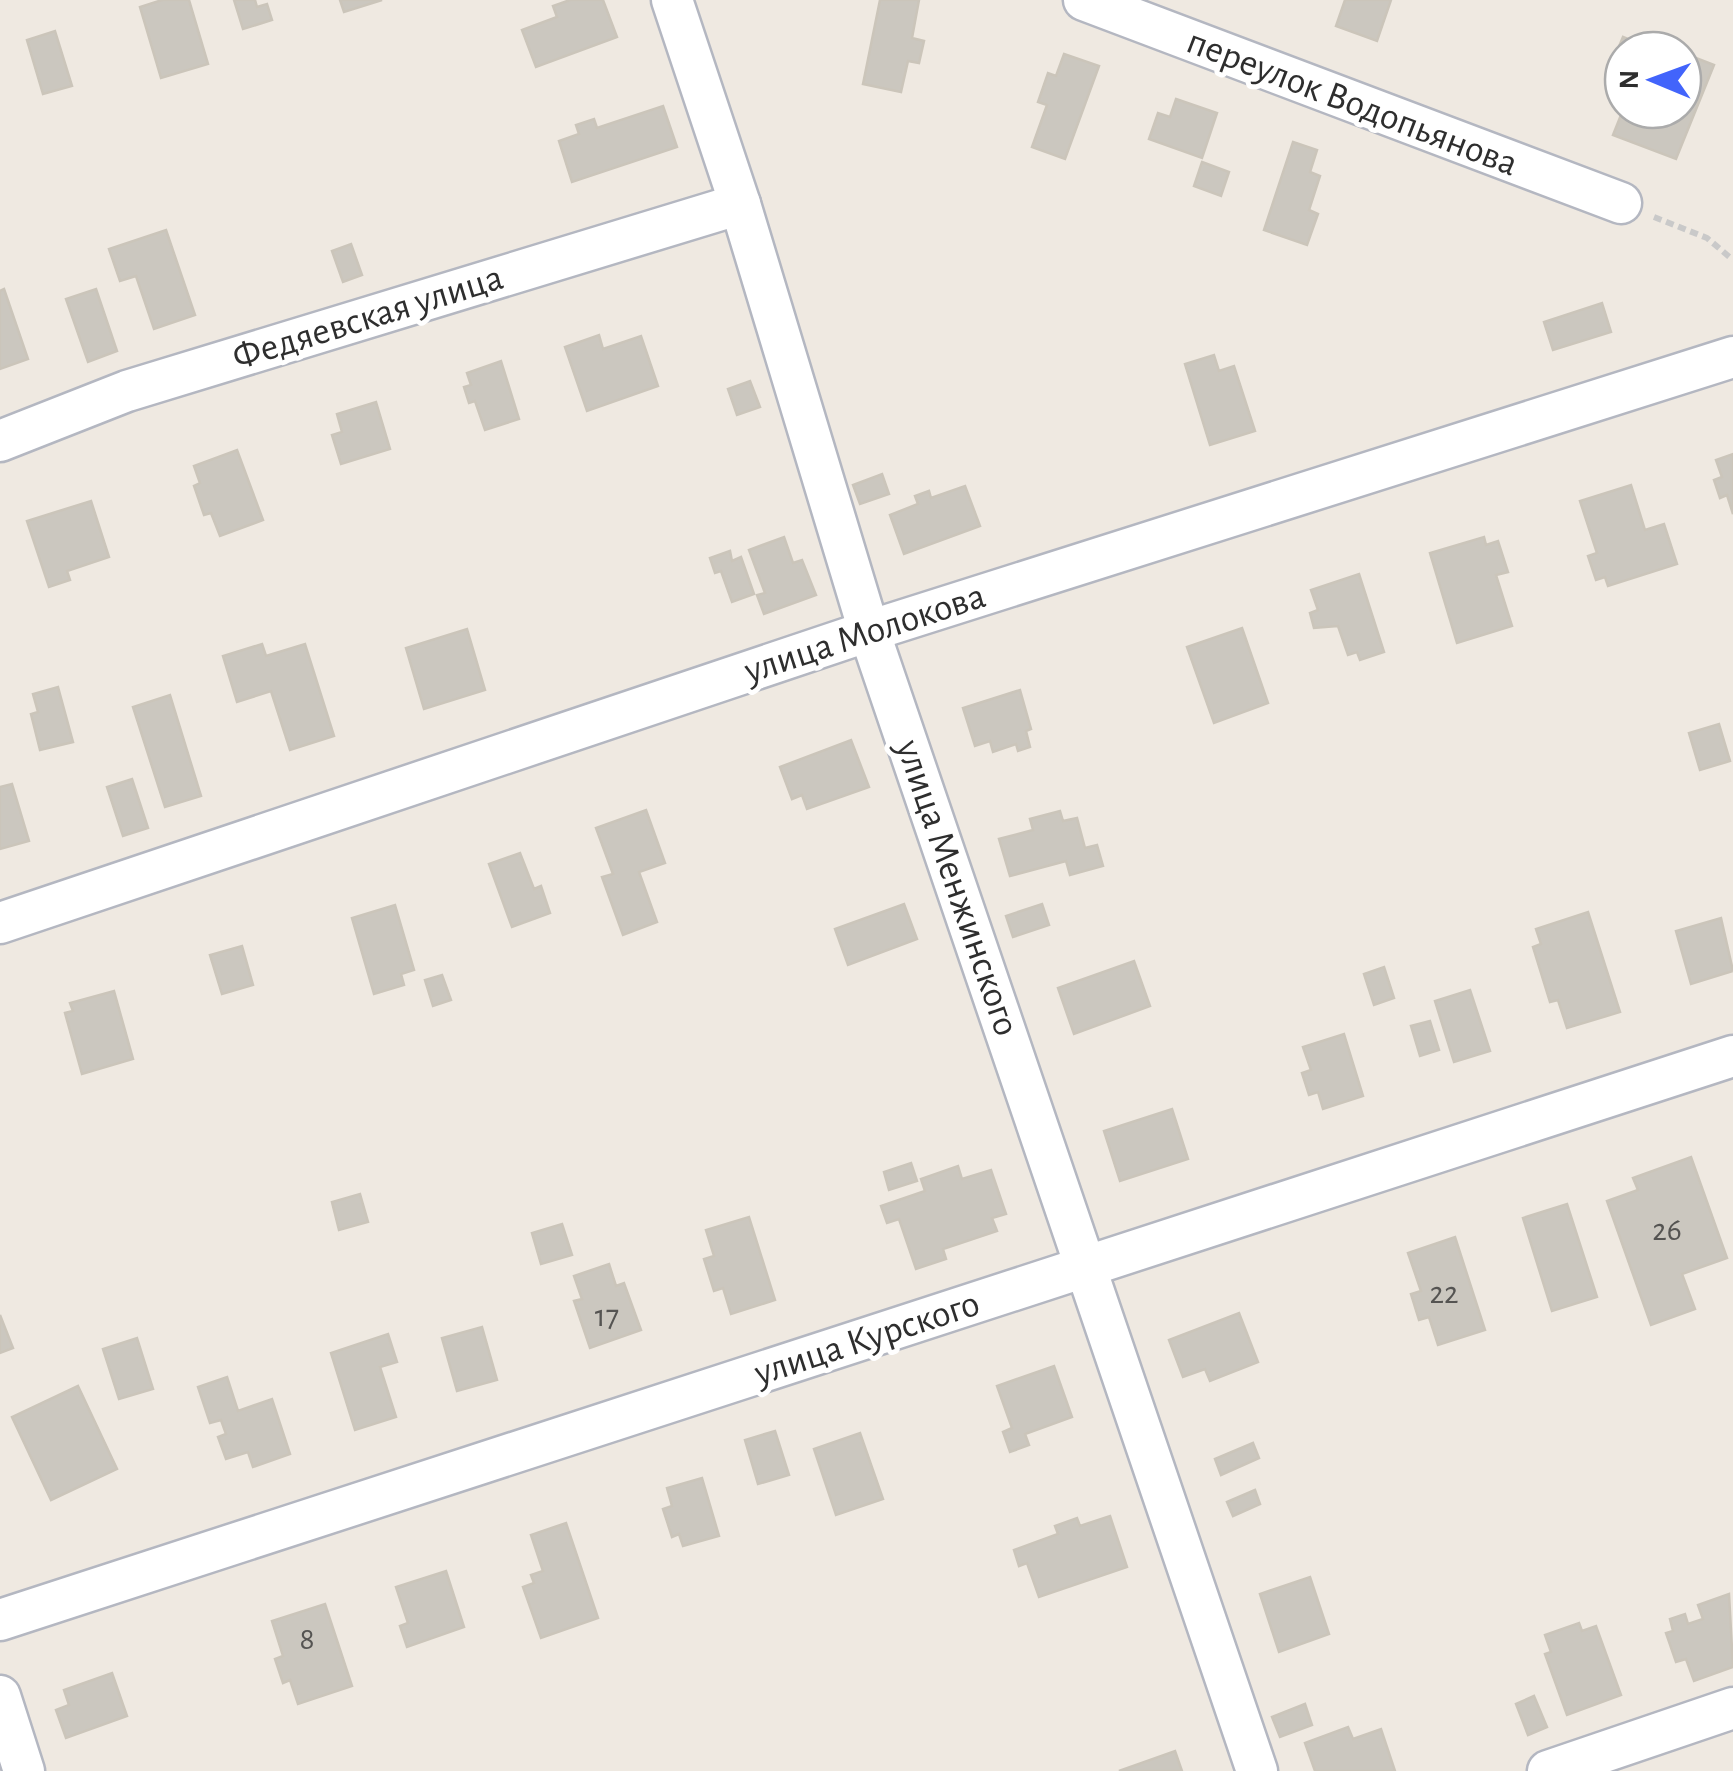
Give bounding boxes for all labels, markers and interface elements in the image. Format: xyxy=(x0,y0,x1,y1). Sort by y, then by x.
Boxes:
street label: переулок Водопьянова xyxy=(1181,22,1523,184)
north arrow xyxy=(1603,30,1703,130)
text: N xyxy=(1616,70,1644,90)
street label: Федяевская улица xyxy=(228,259,508,377)
street label: улица Молокова xyxy=(739,577,990,691)
street label: улица Менжинского xyxy=(888,734,1025,1041)
house number: 26 xyxy=(1652,1214,1682,1246)
house number: 22 xyxy=(1429,1277,1459,1309)
street label: улица Курского xyxy=(749,1285,984,1394)
house number: 17 xyxy=(595,1300,619,1332)
house number: 8 xyxy=(299,1623,315,1655)

